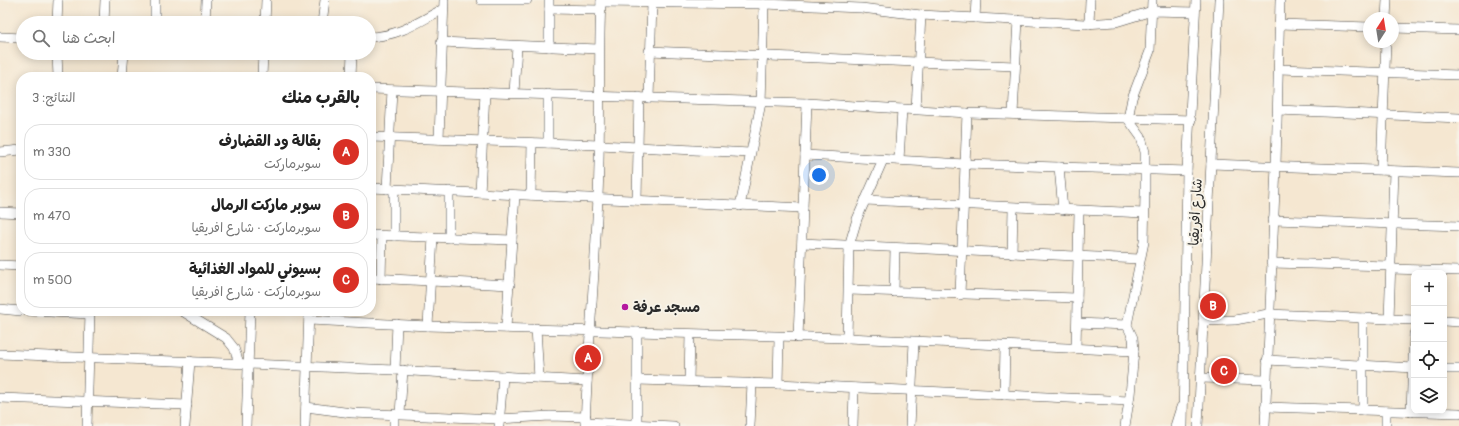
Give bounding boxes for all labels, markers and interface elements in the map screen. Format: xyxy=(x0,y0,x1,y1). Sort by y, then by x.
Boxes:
north arrow xyxy=(1363,12,1399,48)
search box xyxy=(16,16,376,60)
icon: search xyxy=(30,27,52,49)
text: ابحث هنا xyxy=(62,29,115,48)
text: بالقرب منك xyxy=(282,87,360,108)
text: النتائج: 3 xyxy=(32,90,76,106)
text: بقالة ود القضارف xyxy=(219,132,321,151)
text: 330 m xyxy=(33,144,71,160)
text: A xyxy=(342,144,350,160)
text: سوبرماركت xyxy=(264,156,321,172)
your location xyxy=(809,165,829,185)
street label: شارع افريقيا xyxy=(1185,178,1207,246)
text: سوبر ماركت الرمال xyxy=(211,196,321,215)
text: 470 m xyxy=(33,208,71,224)
text: B xyxy=(342,208,350,224)
text: سوبرماركت · شارع افريقيا xyxy=(191,220,321,236)
text: بسيوني للمواد الغذائية xyxy=(189,260,321,279)
map controls xyxy=(1411,270,1447,414)
button: + xyxy=(1411,270,1447,306)
text: 500 m xyxy=(33,272,72,288)
text: C xyxy=(342,272,350,288)
text: سوبرماركت · شارع افريقيا xyxy=(191,284,321,300)
pin: B xyxy=(1200,291,1226,321)
place label: مسجد عرفة xyxy=(633,299,700,316)
marker: مسجد عرفة xyxy=(620,302,630,312)
button: − xyxy=(1411,306,1447,342)
button: locate xyxy=(1411,342,1447,378)
pin: A xyxy=(575,343,601,373)
pin: C xyxy=(1211,356,1237,386)
button: layers xyxy=(1411,378,1447,414)

